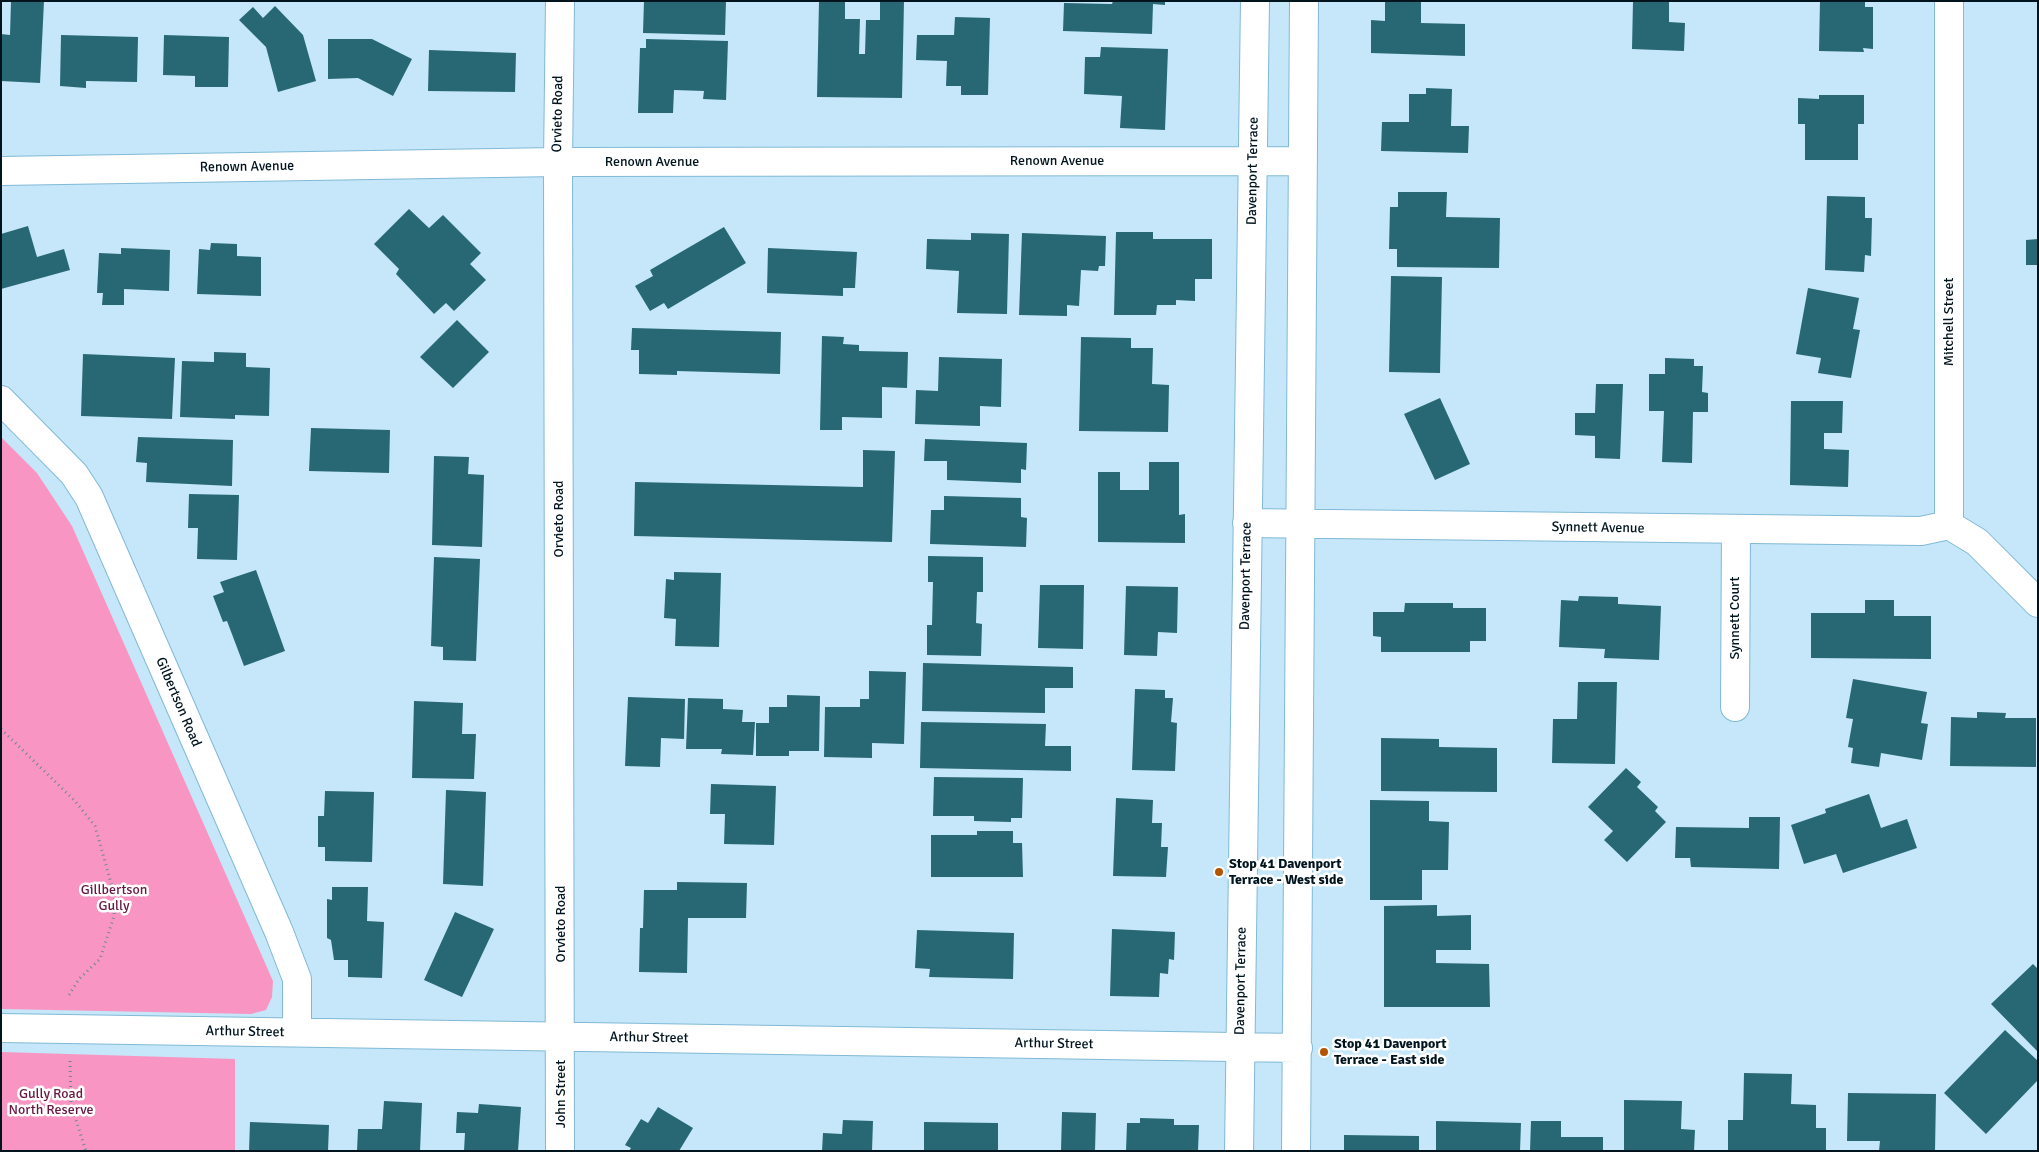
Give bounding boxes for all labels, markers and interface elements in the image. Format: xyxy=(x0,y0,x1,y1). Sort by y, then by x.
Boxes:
street label: Orvieto Road xyxy=(549,75,567,153)
street label: Davenport Terrace xyxy=(1244,117,1262,225)
street label: Renown Avenue xyxy=(1010,153,1104,169)
street label: Renown Avenue xyxy=(605,154,699,170)
street label: Renown Avenue xyxy=(200,158,294,176)
street label: Mitchell Street xyxy=(1941,278,1957,366)
street label: Orvieto Road xyxy=(551,481,567,557)
street label: Synnett Avenue xyxy=(1551,519,1645,537)
street label: Davenport Terrace xyxy=(1237,522,1255,630)
street label: Synnett Court xyxy=(1727,577,1743,659)
street label: Gilbertson Road xyxy=(152,655,204,749)
place label: Stop 41 Davenport Terrace - West side xyxy=(1229,856,1343,889)
marker: Stop 41 Davenport Terrace - West side xyxy=(1213,866,1225,878)
park label: Gillbertson Gully xyxy=(81,882,147,914)
street label: Orvieto Road xyxy=(553,886,569,962)
street label: Davenport Terrace xyxy=(1232,927,1250,1035)
street label: Arthur Street xyxy=(205,1023,285,1041)
street label: Arthur Street xyxy=(609,1029,689,1047)
street label: Arthur Street xyxy=(1014,1035,1094,1053)
place label: Stop 41 Davenport Terrace - East side xyxy=(1334,1036,1447,1068)
marker: Stop 41 Davenport Terrace - East side xyxy=(1318,1046,1330,1058)
street label: John Street xyxy=(553,1060,569,1128)
park label: Gully Road North Reserve xyxy=(9,1086,93,1118)

